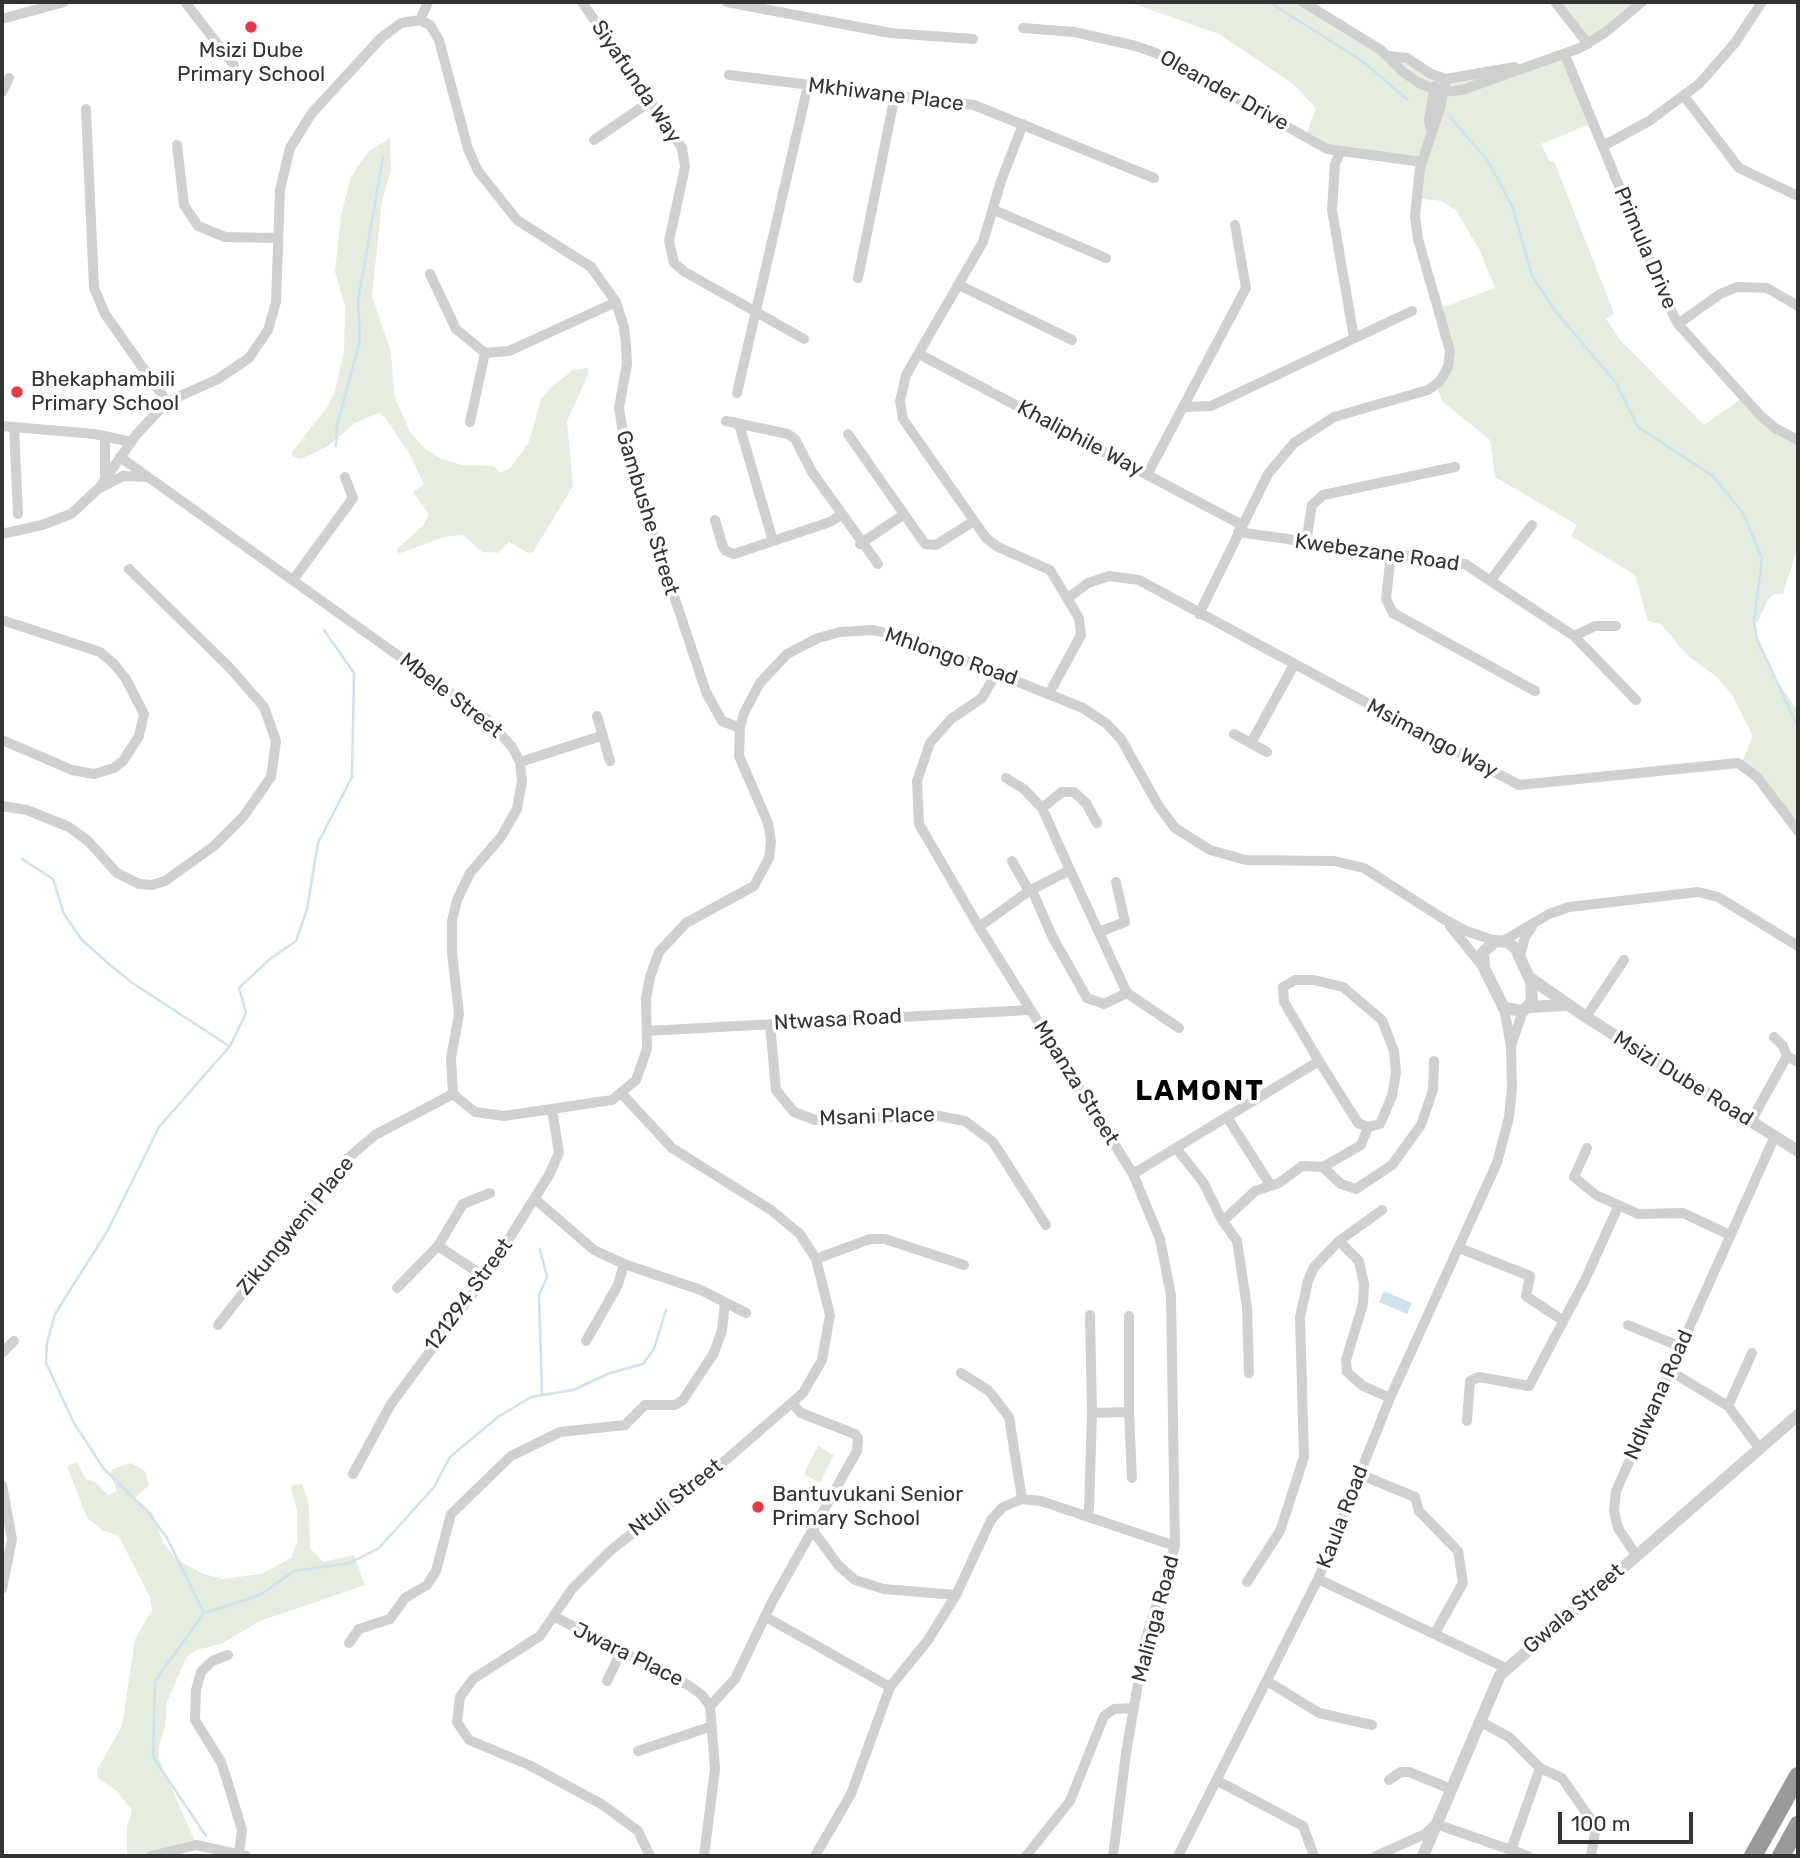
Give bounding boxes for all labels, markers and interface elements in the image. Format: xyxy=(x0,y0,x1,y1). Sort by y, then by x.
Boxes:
street label: Siyafunda Way xyxy=(586,16,686,148)
marker: Msizi Dube Primary School xyxy=(243,19,259,35)
place label: Msizi Dube Primary School xyxy=(177,38,325,88)
street label: Oleander Drive xyxy=(1155,45,1293,137)
street label: Mkhiwane Place xyxy=(807,73,965,117)
street label: Primula Drive xyxy=(1608,183,1682,313)
place label: Bhekaphambili Primary School xyxy=(31,367,179,417)
marker: Bhekaphambili Primary School xyxy=(9,384,25,400)
street label: Khaliphile Way xyxy=(1013,395,1147,483)
street label: Gambushe Street xyxy=(610,428,684,598)
street label: Kwebezane Road xyxy=(1293,529,1461,577)
street label: Mhlongo Road xyxy=(881,622,1021,692)
street label: Mbele Street xyxy=(395,648,507,744)
street label: Msimango Way xyxy=(1362,694,1502,784)
street label: Ntwasa Road xyxy=(773,1004,903,1036)
street label: Mpanza Street xyxy=(1028,1016,1124,1150)
street label: Msizi Dube Road xyxy=(1609,1026,1757,1132)
district label: LAMONT xyxy=(1136,1075,1264,1109)
street label: Msani Place xyxy=(819,1102,935,1132)
street label: Zikungweni Place xyxy=(232,1152,360,1300)
street label: 121294 Street xyxy=(420,1234,518,1356)
street label: Ndlwana Road xyxy=(1619,1326,1699,1464)
street label: Ntuli Street xyxy=(624,1454,728,1542)
street label: Kaula Road xyxy=(1312,1462,1374,1572)
place label: Bantuvukani Senior Primary School xyxy=(772,1482,963,1532)
marker: Bantuvukani Senior Primary School xyxy=(750,1499,766,1515)
street label: Malinga Road xyxy=(1127,1553,1185,1685)
street label: Gwala Street xyxy=(1519,1558,1629,1660)
street label: Jwara Place xyxy=(569,1617,687,1693)
scale bar xyxy=(1562,1798,1697,1842)
text: 100 m xyxy=(1571,1811,1630,1836)

